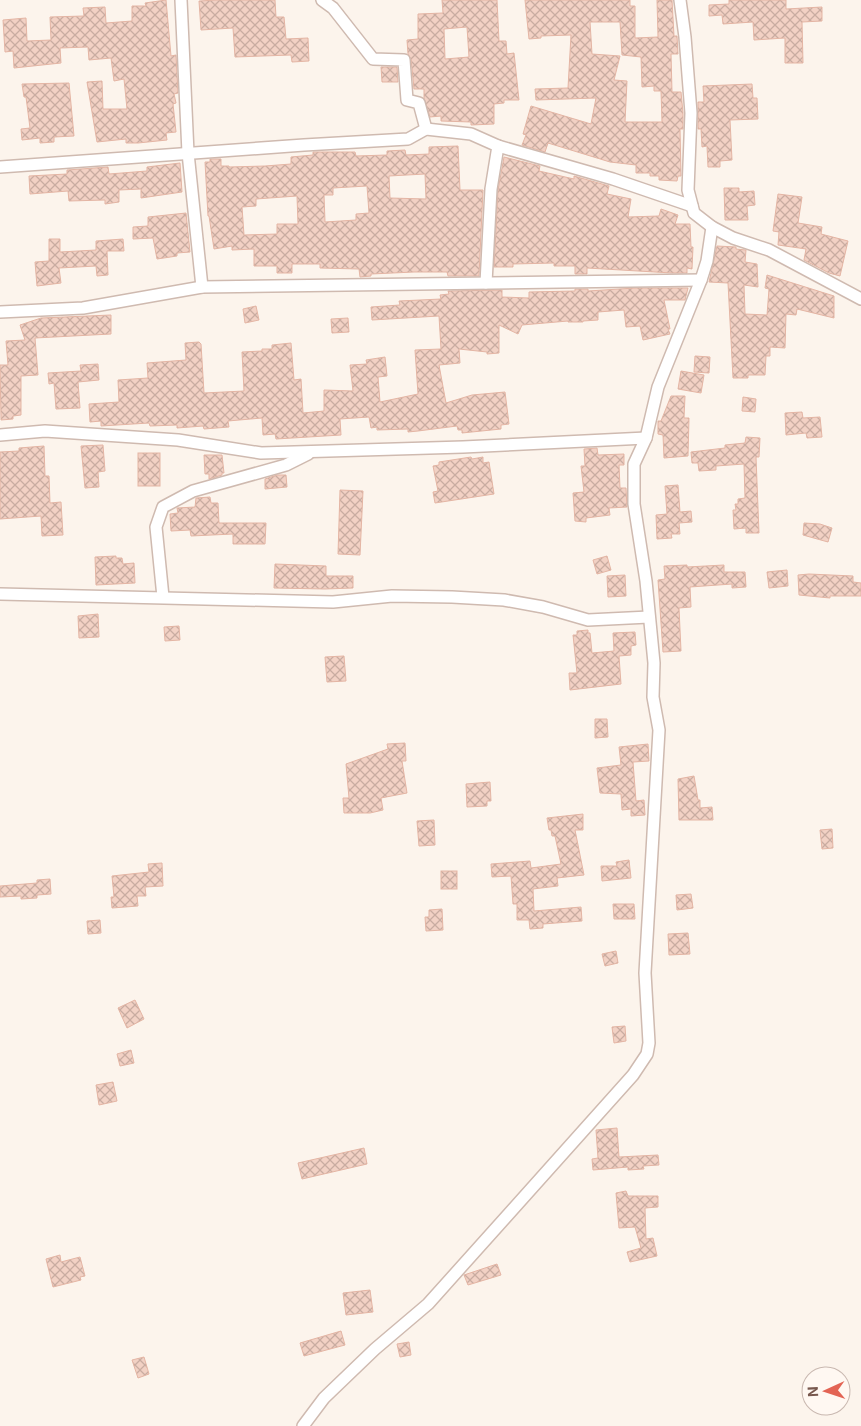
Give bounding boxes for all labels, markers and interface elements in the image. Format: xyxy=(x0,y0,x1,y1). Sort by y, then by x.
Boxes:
north arrow xyxy=(801,1366,851,1416)
text: N xyxy=(804,1386,821,1397)

